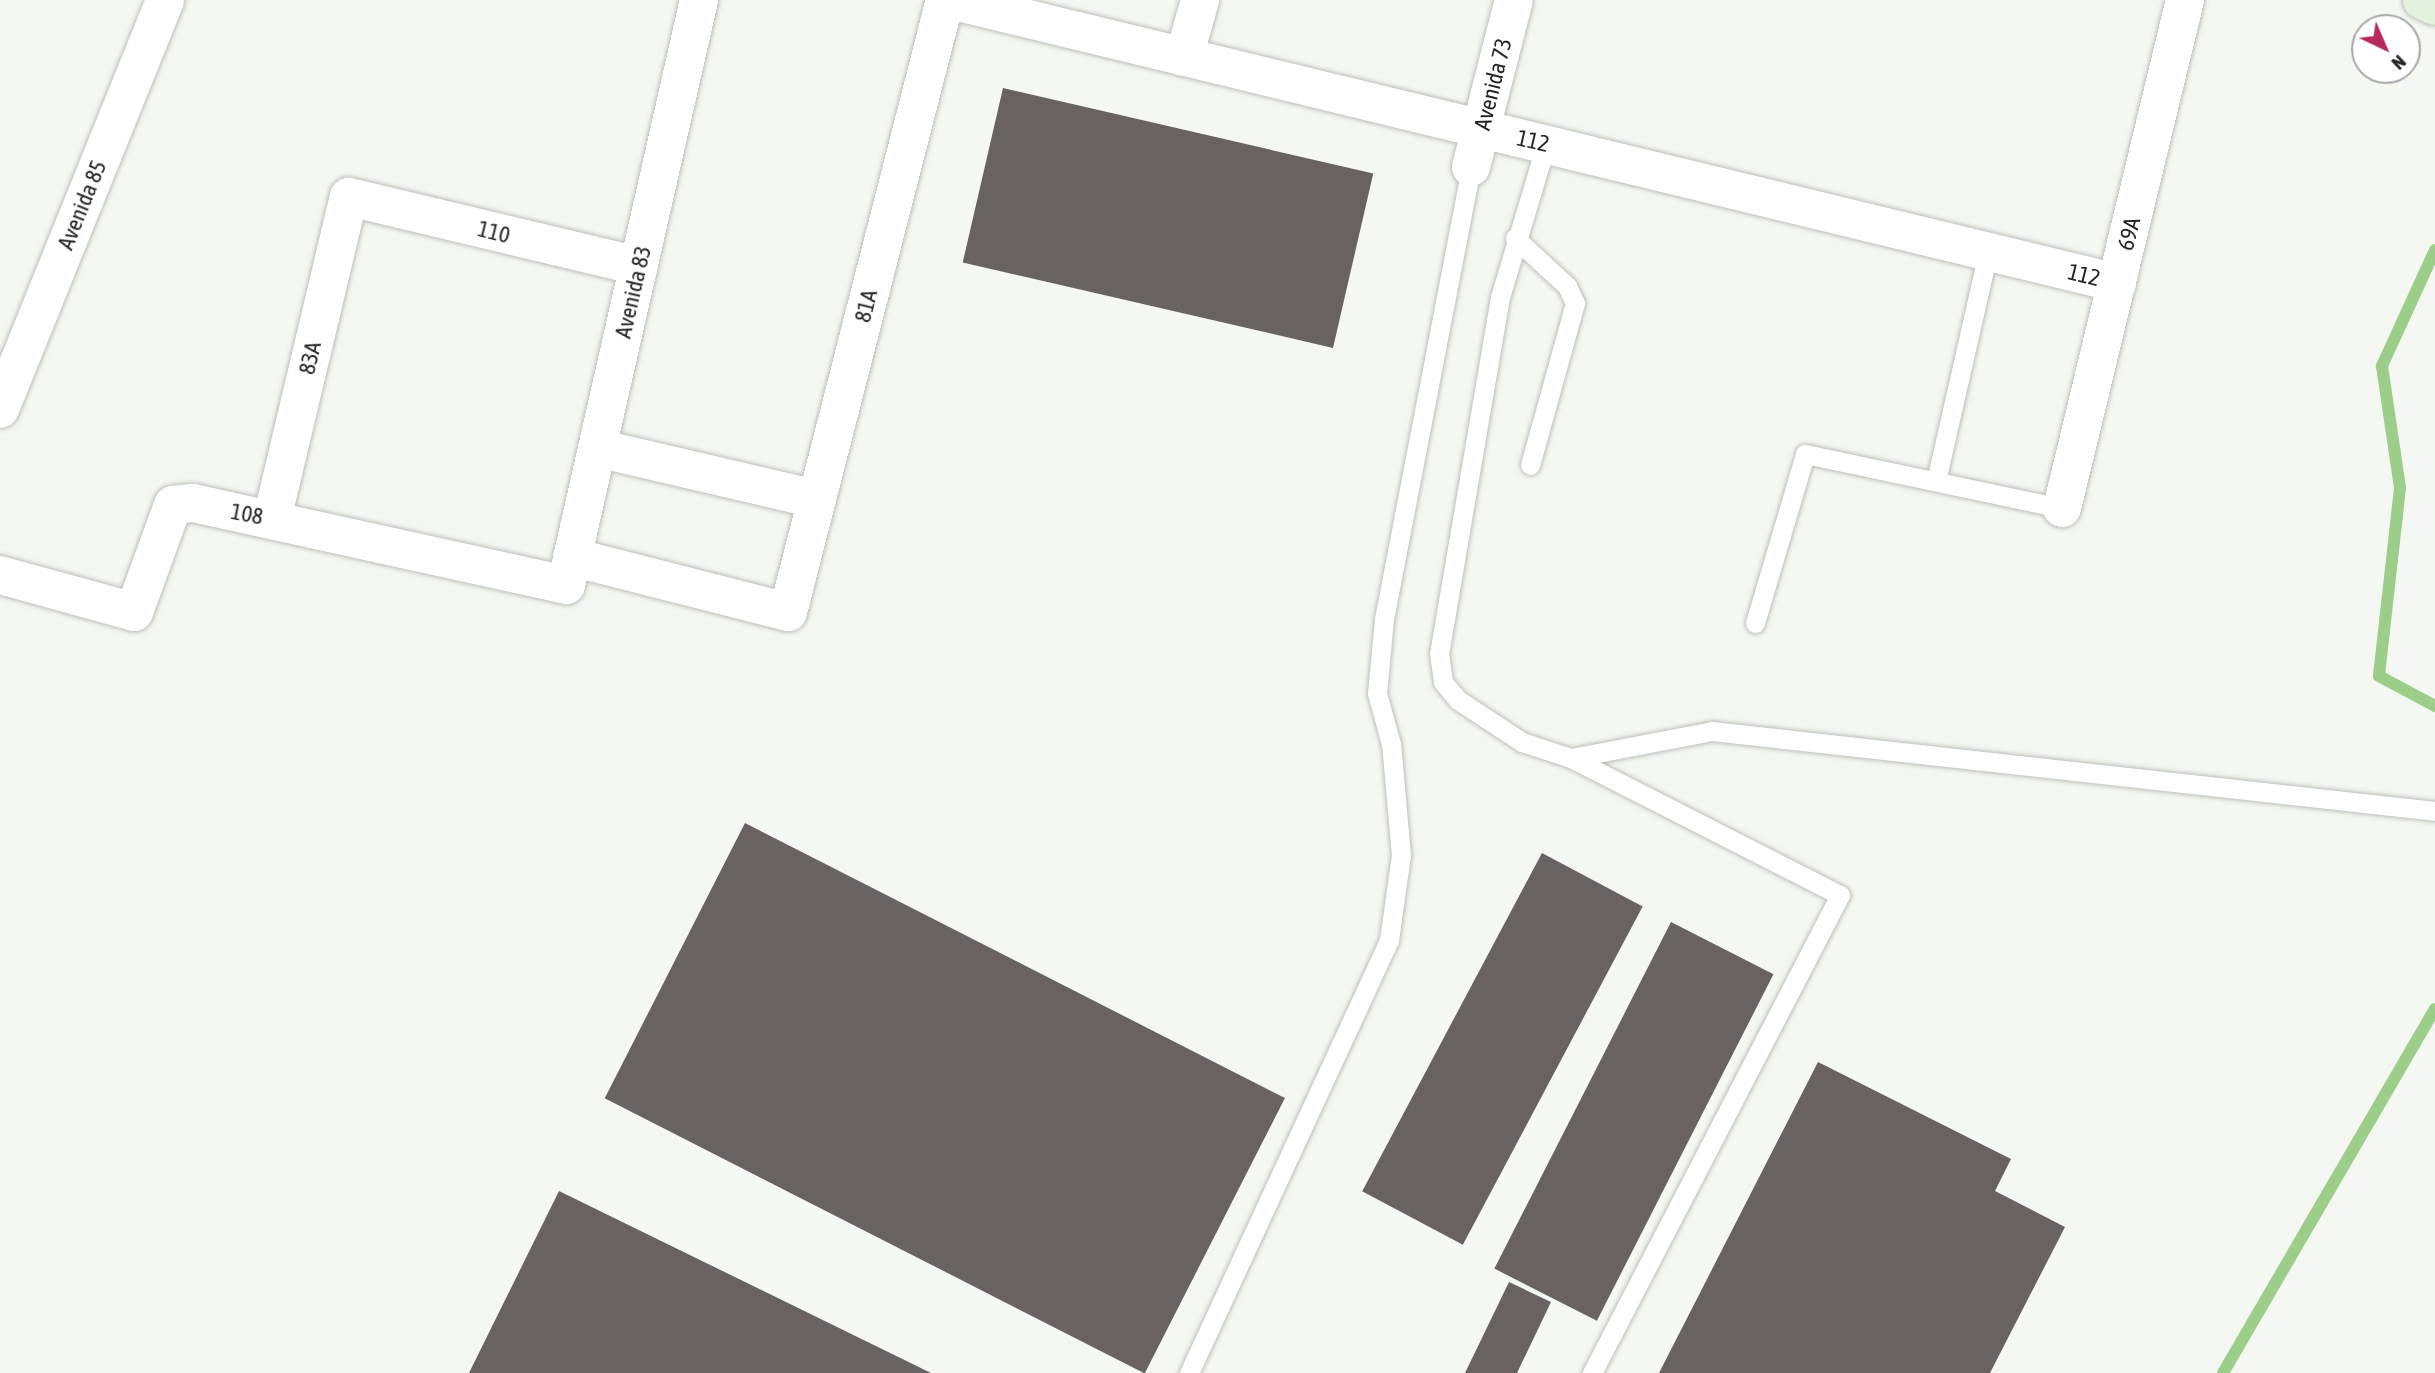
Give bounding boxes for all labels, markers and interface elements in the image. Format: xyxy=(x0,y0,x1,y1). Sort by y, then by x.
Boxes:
north arrow xyxy=(2351,14,2421,84)
street label: Avenida 73 xyxy=(1468,35,1518,133)
text: N xyxy=(2388,51,2411,74)
street label: 112 xyxy=(1514,124,1552,158)
street label: Avenida 85 xyxy=(52,156,112,254)
street label: 110 xyxy=(475,215,513,249)
street label: 69A xyxy=(2112,215,2146,253)
street label: Avenida 83 xyxy=(609,243,657,341)
street label: 112 xyxy=(2065,258,2103,292)
street label: 81A xyxy=(849,287,883,325)
street label: 83A xyxy=(293,339,327,377)
street label: 108 xyxy=(228,497,266,531)

